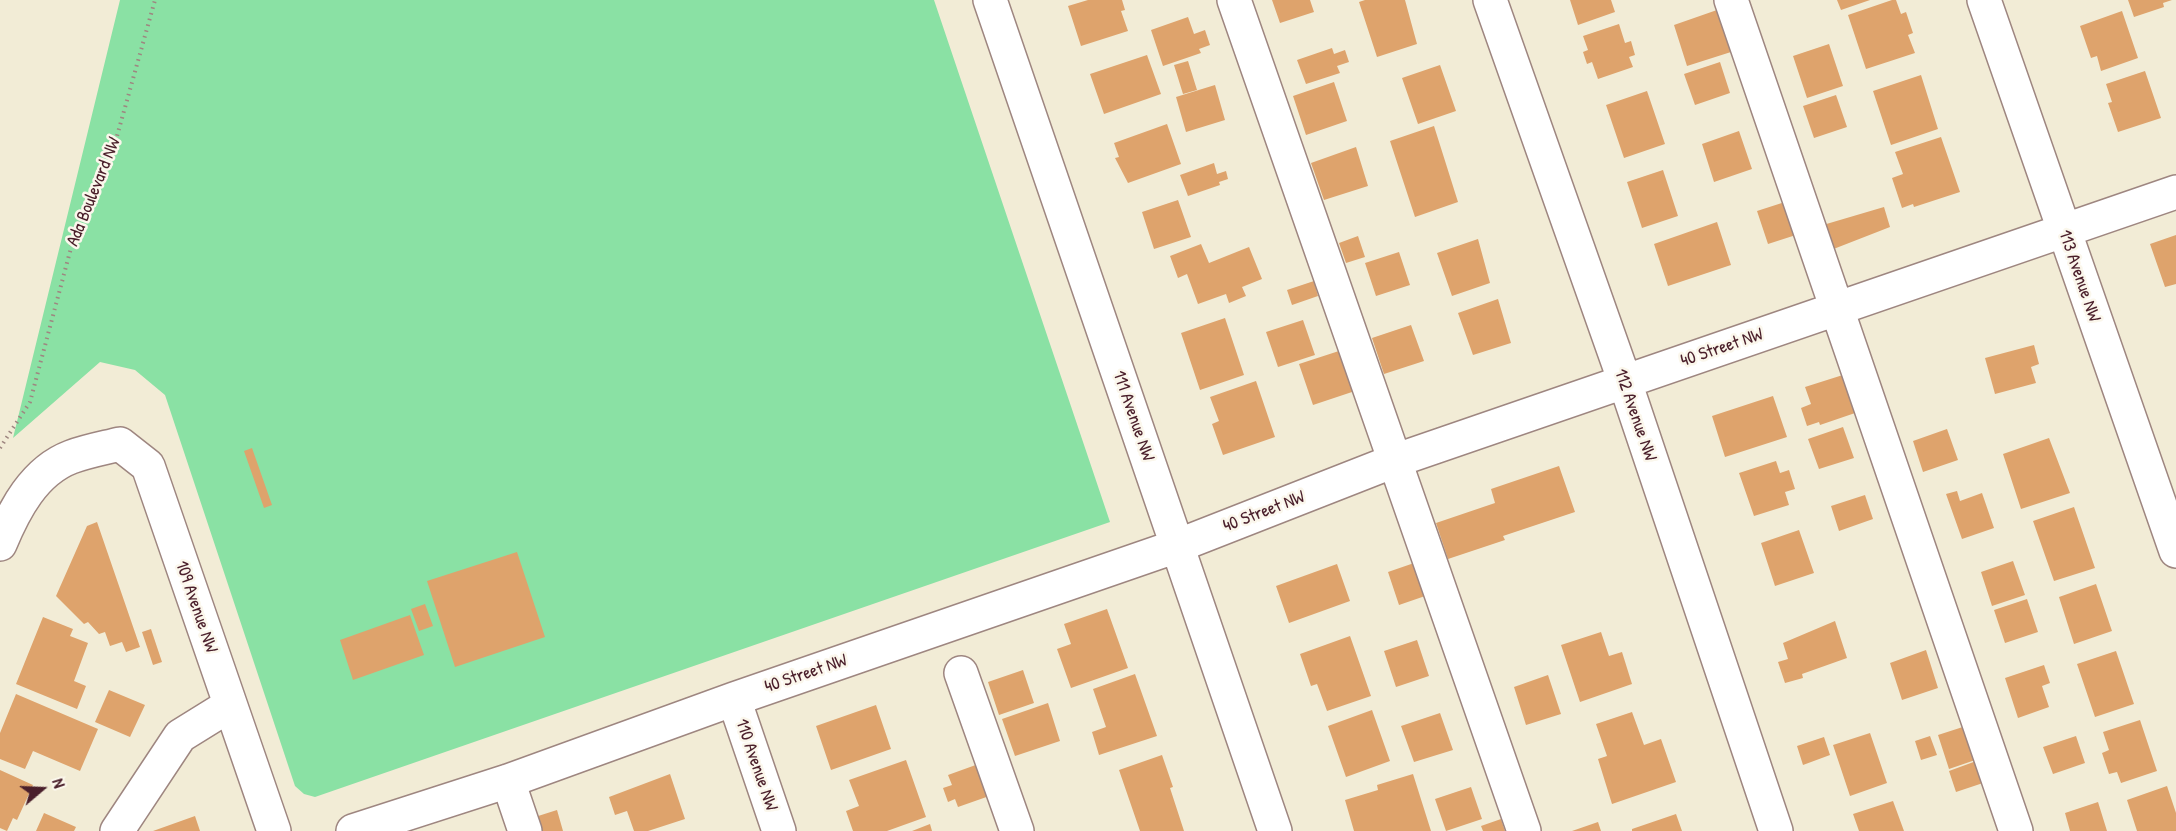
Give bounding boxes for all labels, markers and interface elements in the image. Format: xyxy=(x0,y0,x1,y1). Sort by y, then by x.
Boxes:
street label: Ada Boulevard NW xyxy=(62,134,126,250)
street label: 113 Avenue NW xyxy=(2053,227,2105,325)
street label: 40 Street NW xyxy=(1678,324,1766,372)
street label: 112 Avenue NW xyxy=(1609,366,1661,464)
street label: 111 Avenue NW xyxy=(1107,368,1159,464)
street label: 40 Street NW xyxy=(1220,487,1308,537)
street label: 109 Avenue NW xyxy=(170,558,222,656)
street label: 40 Street NW xyxy=(762,650,850,698)
street label: 110 Avenue NW xyxy=(730,716,782,814)
north arrow xyxy=(12,759,72,819)
text: N xyxy=(47,776,71,791)

